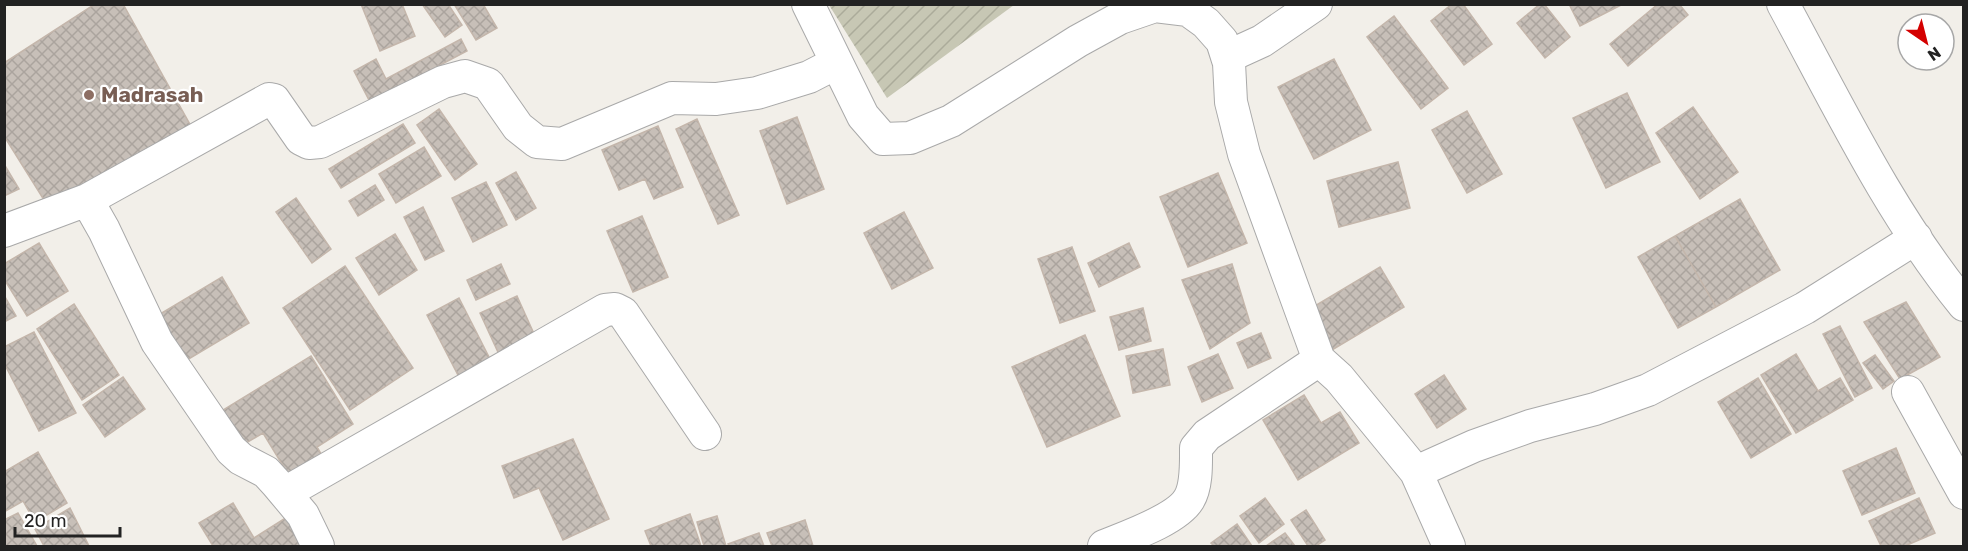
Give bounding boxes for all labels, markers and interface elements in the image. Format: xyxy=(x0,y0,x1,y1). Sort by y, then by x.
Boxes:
north arrow xyxy=(1896,12,1956,72)
text: N xyxy=(1924,43,1944,65)
place label: Madrasah xyxy=(101,82,203,107)
marker: Madrasah xyxy=(82,88,96,102)
scale bar xyxy=(15,500,120,538)
text: 20 m xyxy=(24,510,66,532)

